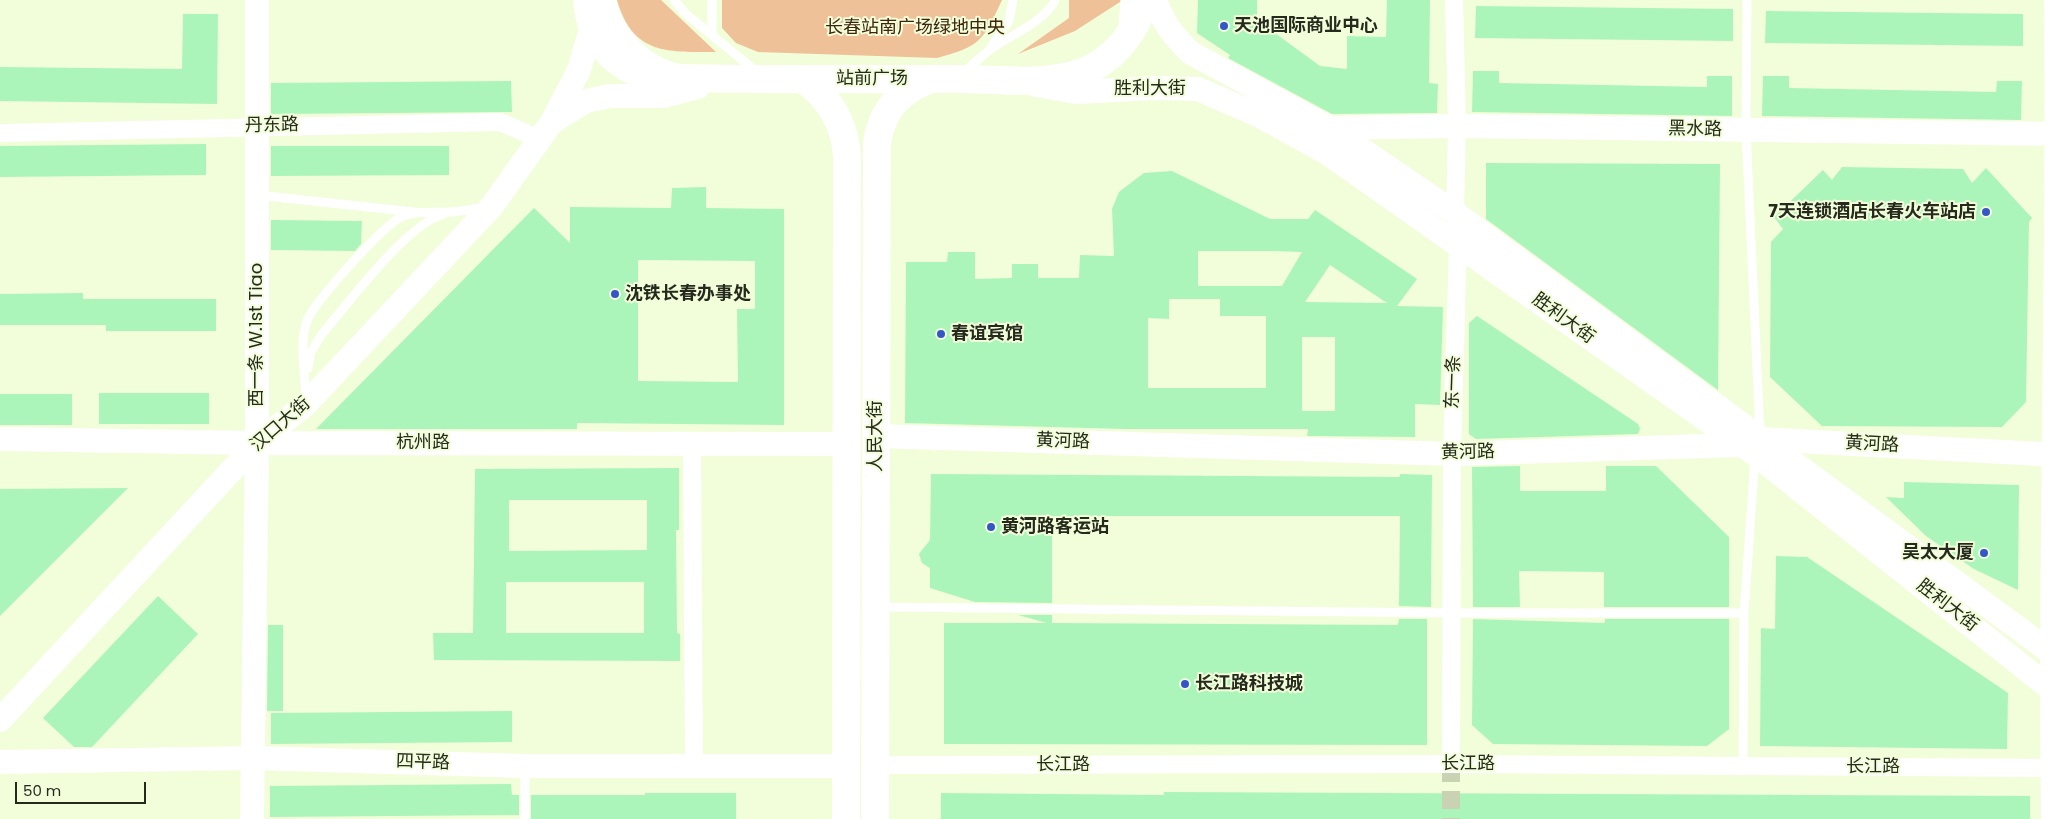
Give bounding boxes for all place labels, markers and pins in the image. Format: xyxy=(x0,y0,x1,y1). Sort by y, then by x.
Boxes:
place label: 天池国际商业中心 xyxy=(1234,15,1378,37)
marker: 天池国际商业中心 xyxy=(1218,20,1230,32)
place label: 7天连锁酒店长春火车站店 xyxy=(1768,201,1976,223)
marker: 7天连锁酒店长春火车站店 xyxy=(1980,206,1992,218)
place label: 沈铁长春办事处 xyxy=(625,283,751,305)
marker: 沈铁长春办事处 xyxy=(609,288,621,300)
place label: 春谊宾馆 xyxy=(951,323,1023,345)
marker: 春谊宾馆 xyxy=(935,328,947,340)
place label: 黄河路客运站 xyxy=(1001,516,1109,538)
marker: 黄河路客运站 xyxy=(985,521,997,533)
place label: 吴太大厦 xyxy=(1902,542,1974,564)
marker: 吴太大厦 xyxy=(1978,547,1990,559)
place label: 长江路科技城 xyxy=(1195,673,1303,695)
marker: 长江路科技城 xyxy=(1179,678,1191,690)

